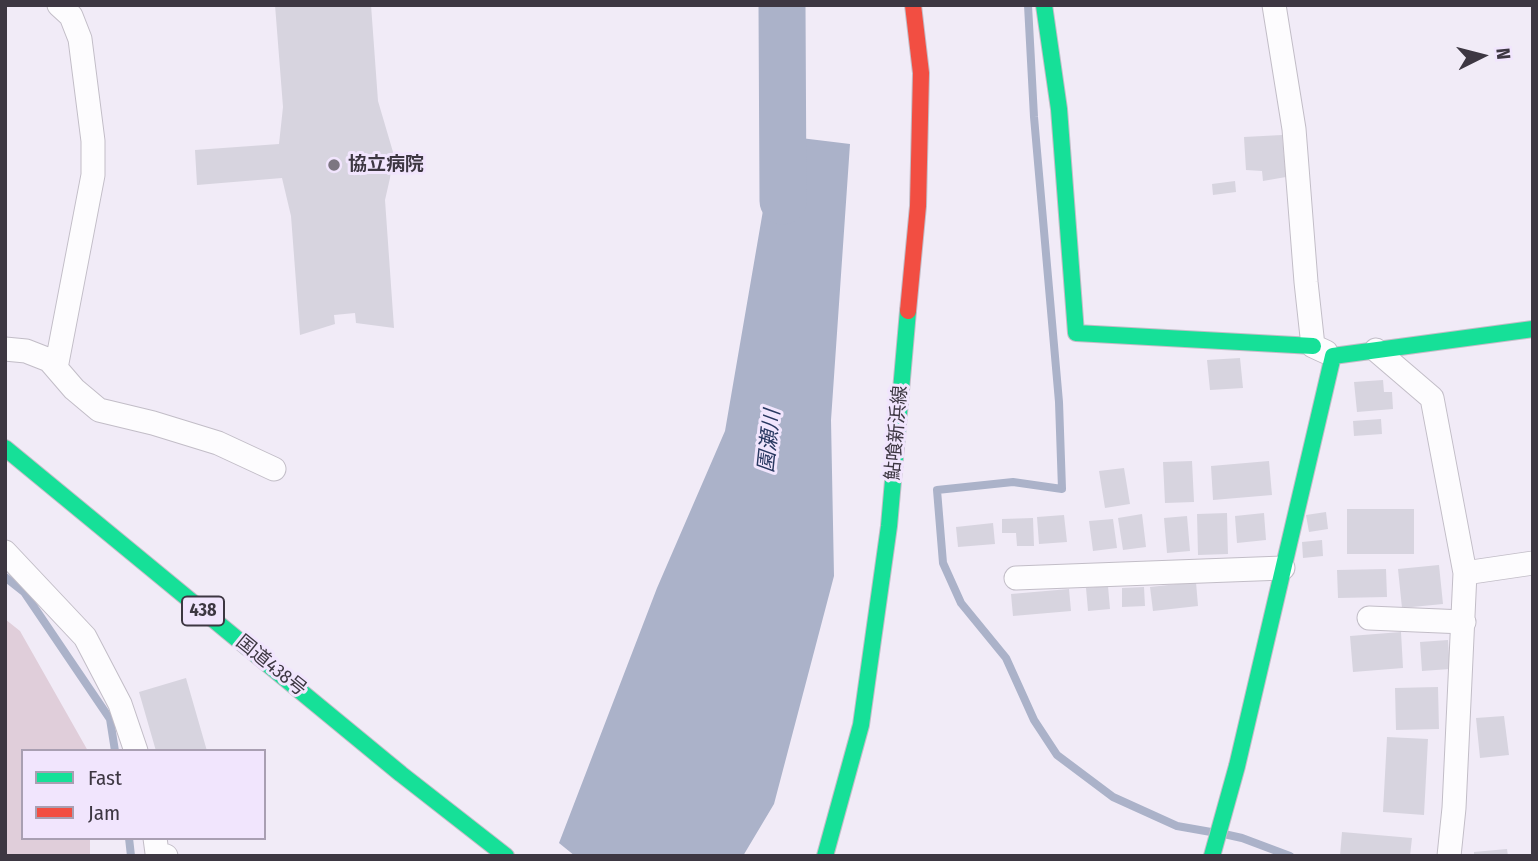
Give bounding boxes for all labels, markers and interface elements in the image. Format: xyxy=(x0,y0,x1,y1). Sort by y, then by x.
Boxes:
north arrow xyxy=(1447,21,1517,91)
text: N xyxy=(1491,47,1515,61)
place label: 協立病院 xyxy=(348,154,424,176)
marker: 協立病院 xyxy=(326,157,342,173)
street label: 鮎喰新浜線 xyxy=(882,385,912,481)
water label: 園瀬川 xyxy=(754,408,786,474)
road number: 438 xyxy=(182,596,224,626)
street label: 国道438号 xyxy=(231,631,311,701)
legend xyxy=(21,749,266,840)
text: Fast xyxy=(88,765,122,791)
text: Jam xyxy=(88,800,120,826)

